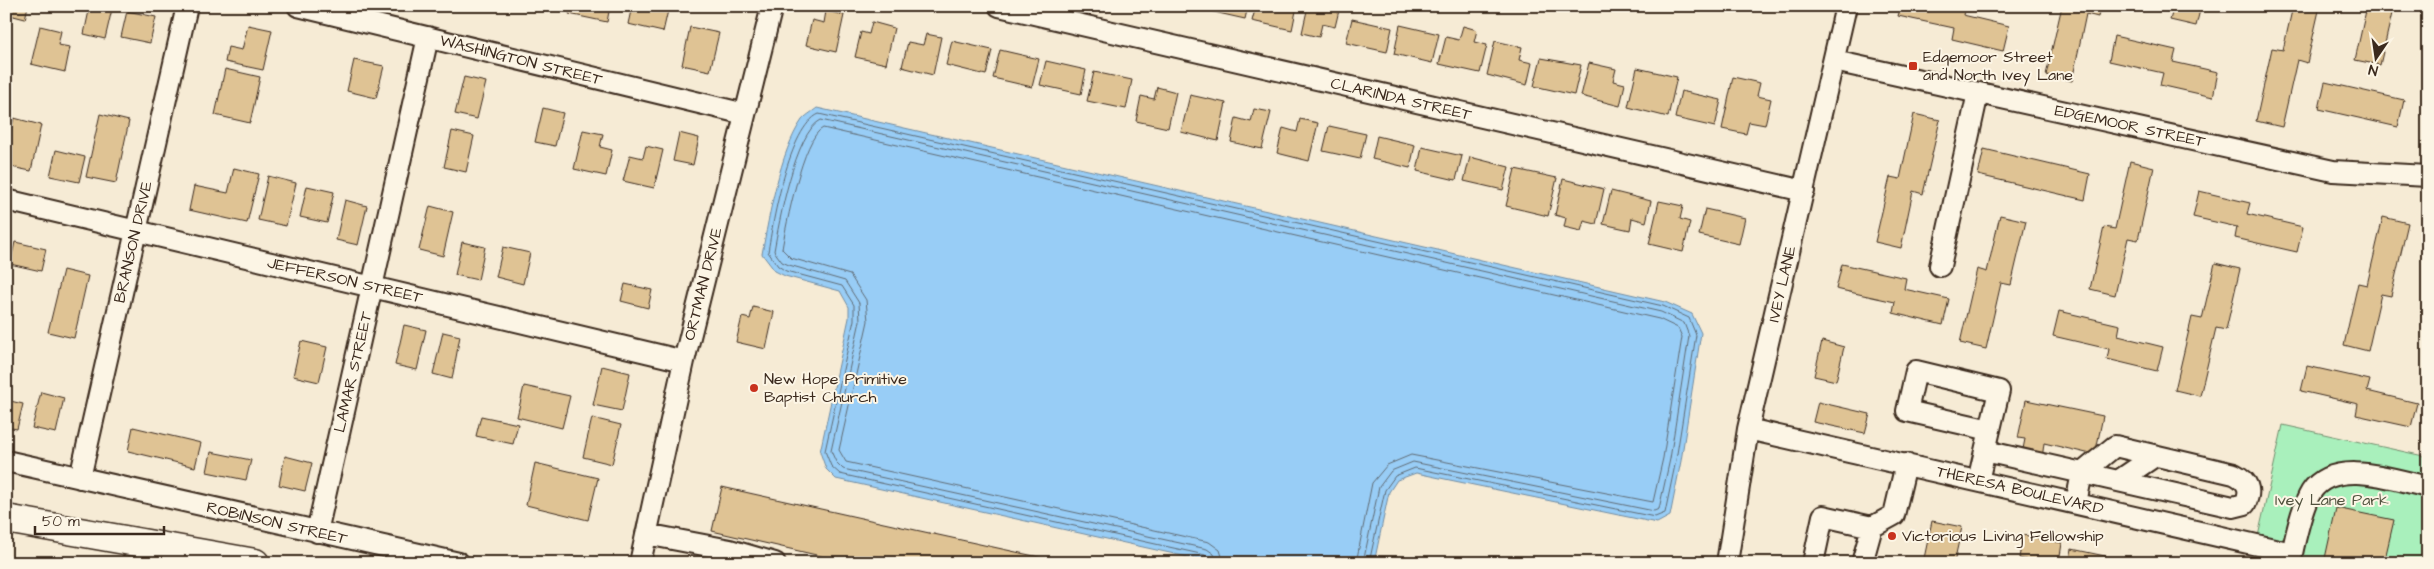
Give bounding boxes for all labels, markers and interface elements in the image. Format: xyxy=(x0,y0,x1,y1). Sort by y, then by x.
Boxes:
street label: WASHINGTON STREET xyxy=(438,29,604,91)
north arrow xyxy=(2352,32,2402,82)
place label: Edgemoor Street and North Ivey Lane xyxy=(1923,46,2073,87)
text: N xyxy=(2367,59,2380,80)
marker: Edgemoor Street and North Ivey Lane xyxy=(1907,60,1919,72)
street label: CLARINDA STREET xyxy=(1328,72,1474,126)
street label: EDGEMOOR STREET xyxy=(2053,99,2207,153)
street label: BRANSON DRIVE xyxy=(108,178,158,305)
street label: ORTMAN DRIVE xyxy=(678,225,728,343)
street label: IVEY LANE xyxy=(1763,243,1802,324)
street label: JEFFERSON STREET xyxy=(265,251,425,309)
street label: LAMAR STREET xyxy=(328,309,378,434)
place label: New Hope Primitive Baptist Church xyxy=(764,368,907,408)
marker: New Hope Primitive Baptist Church xyxy=(748,382,760,394)
street label: THERESA BOULEVARD xyxy=(1934,460,2106,520)
park label: Ivey Lane Park xyxy=(2275,489,2389,512)
street label: ROBINSON STREET xyxy=(204,496,350,550)
scale bar xyxy=(35,504,164,536)
text: 50 m xyxy=(42,511,80,532)
place label: Victorious Living Fellowship xyxy=(1902,525,2104,548)
marker: Victorious Living Fellowship xyxy=(1886,530,1898,542)

